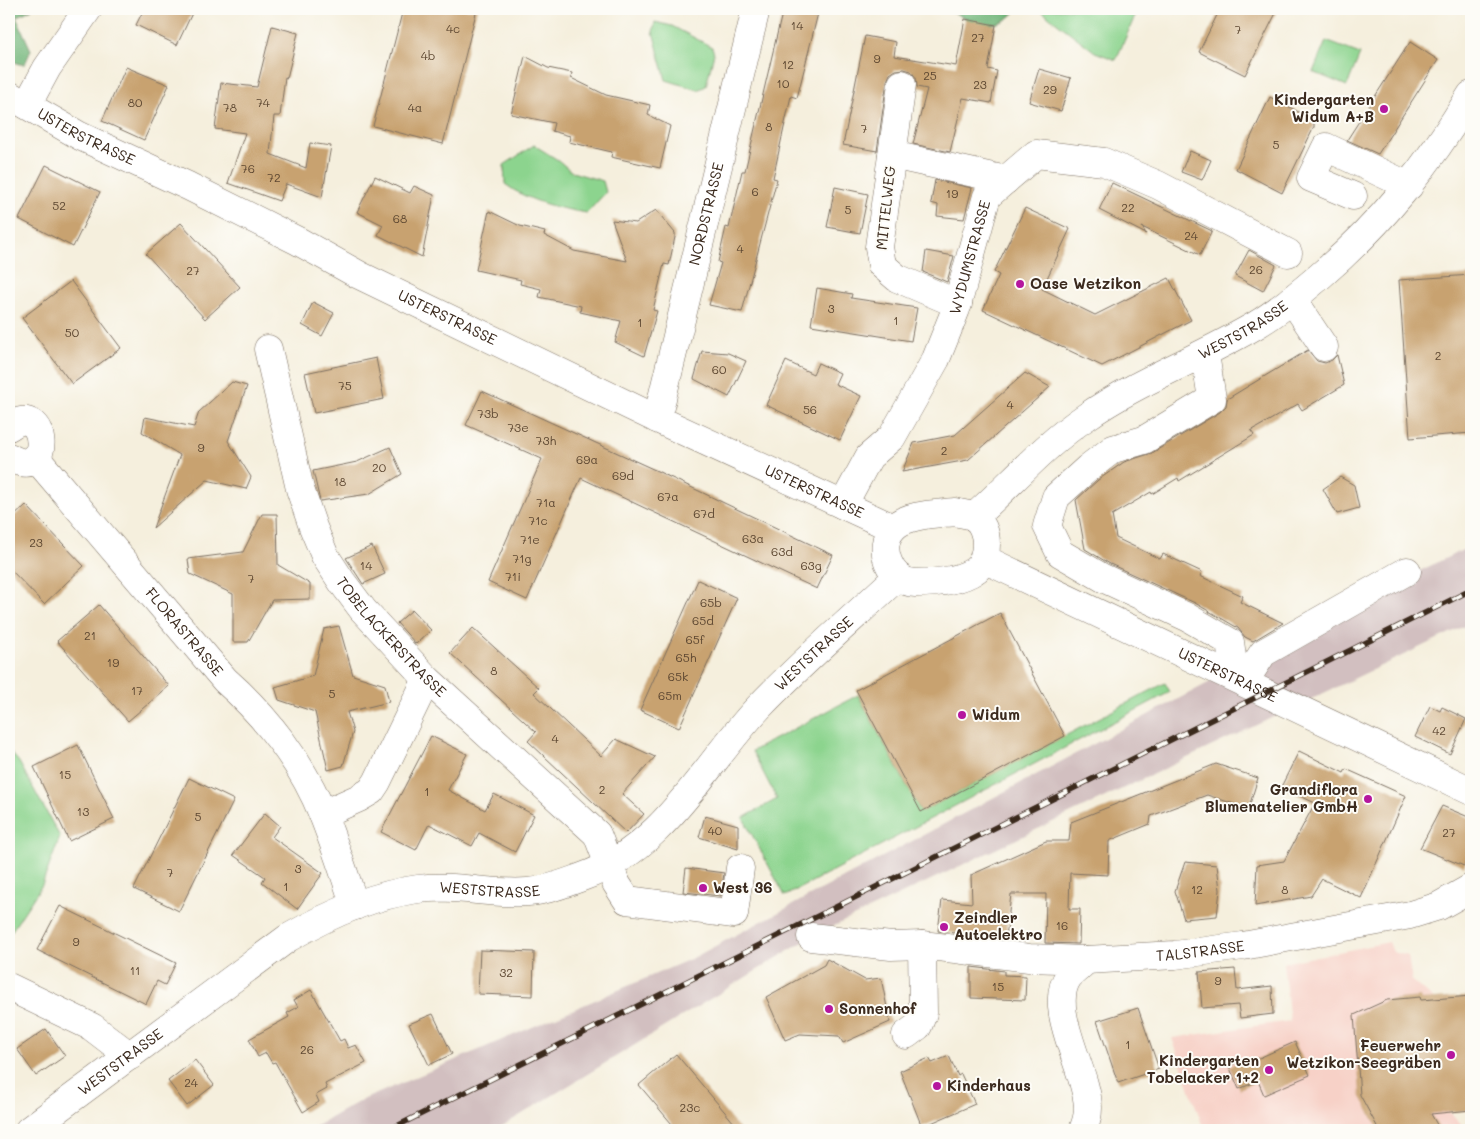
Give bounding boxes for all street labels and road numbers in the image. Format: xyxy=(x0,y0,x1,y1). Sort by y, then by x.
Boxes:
street label: USTERSTRASSE xyxy=(34,103,139,169)
street label: NORDSTRASSE xyxy=(683,160,728,267)
street label: MITTELWEG xyxy=(871,165,899,251)
street label: WYDUMSTRASSE xyxy=(944,197,995,316)
street label: USTERSTRASSE xyxy=(395,284,501,349)
street label: WESTSTRASSE xyxy=(1194,295,1292,363)
street label: USTERSTRASSE xyxy=(762,459,868,522)
street label: TOBELACKERSTRASSE xyxy=(332,572,451,701)
street label: FLORASTRASSE xyxy=(141,583,229,680)
street label: WESTSTRASSE xyxy=(770,611,857,695)
street label: USTERSTRASSE xyxy=(1175,642,1281,707)
street label: WESTSTRASSE xyxy=(439,877,542,902)
street label: TALSTRASSE xyxy=(1155,935,1246,965)
street label: WESTSTRASSE xyxy=(73,1023,167,1099)

